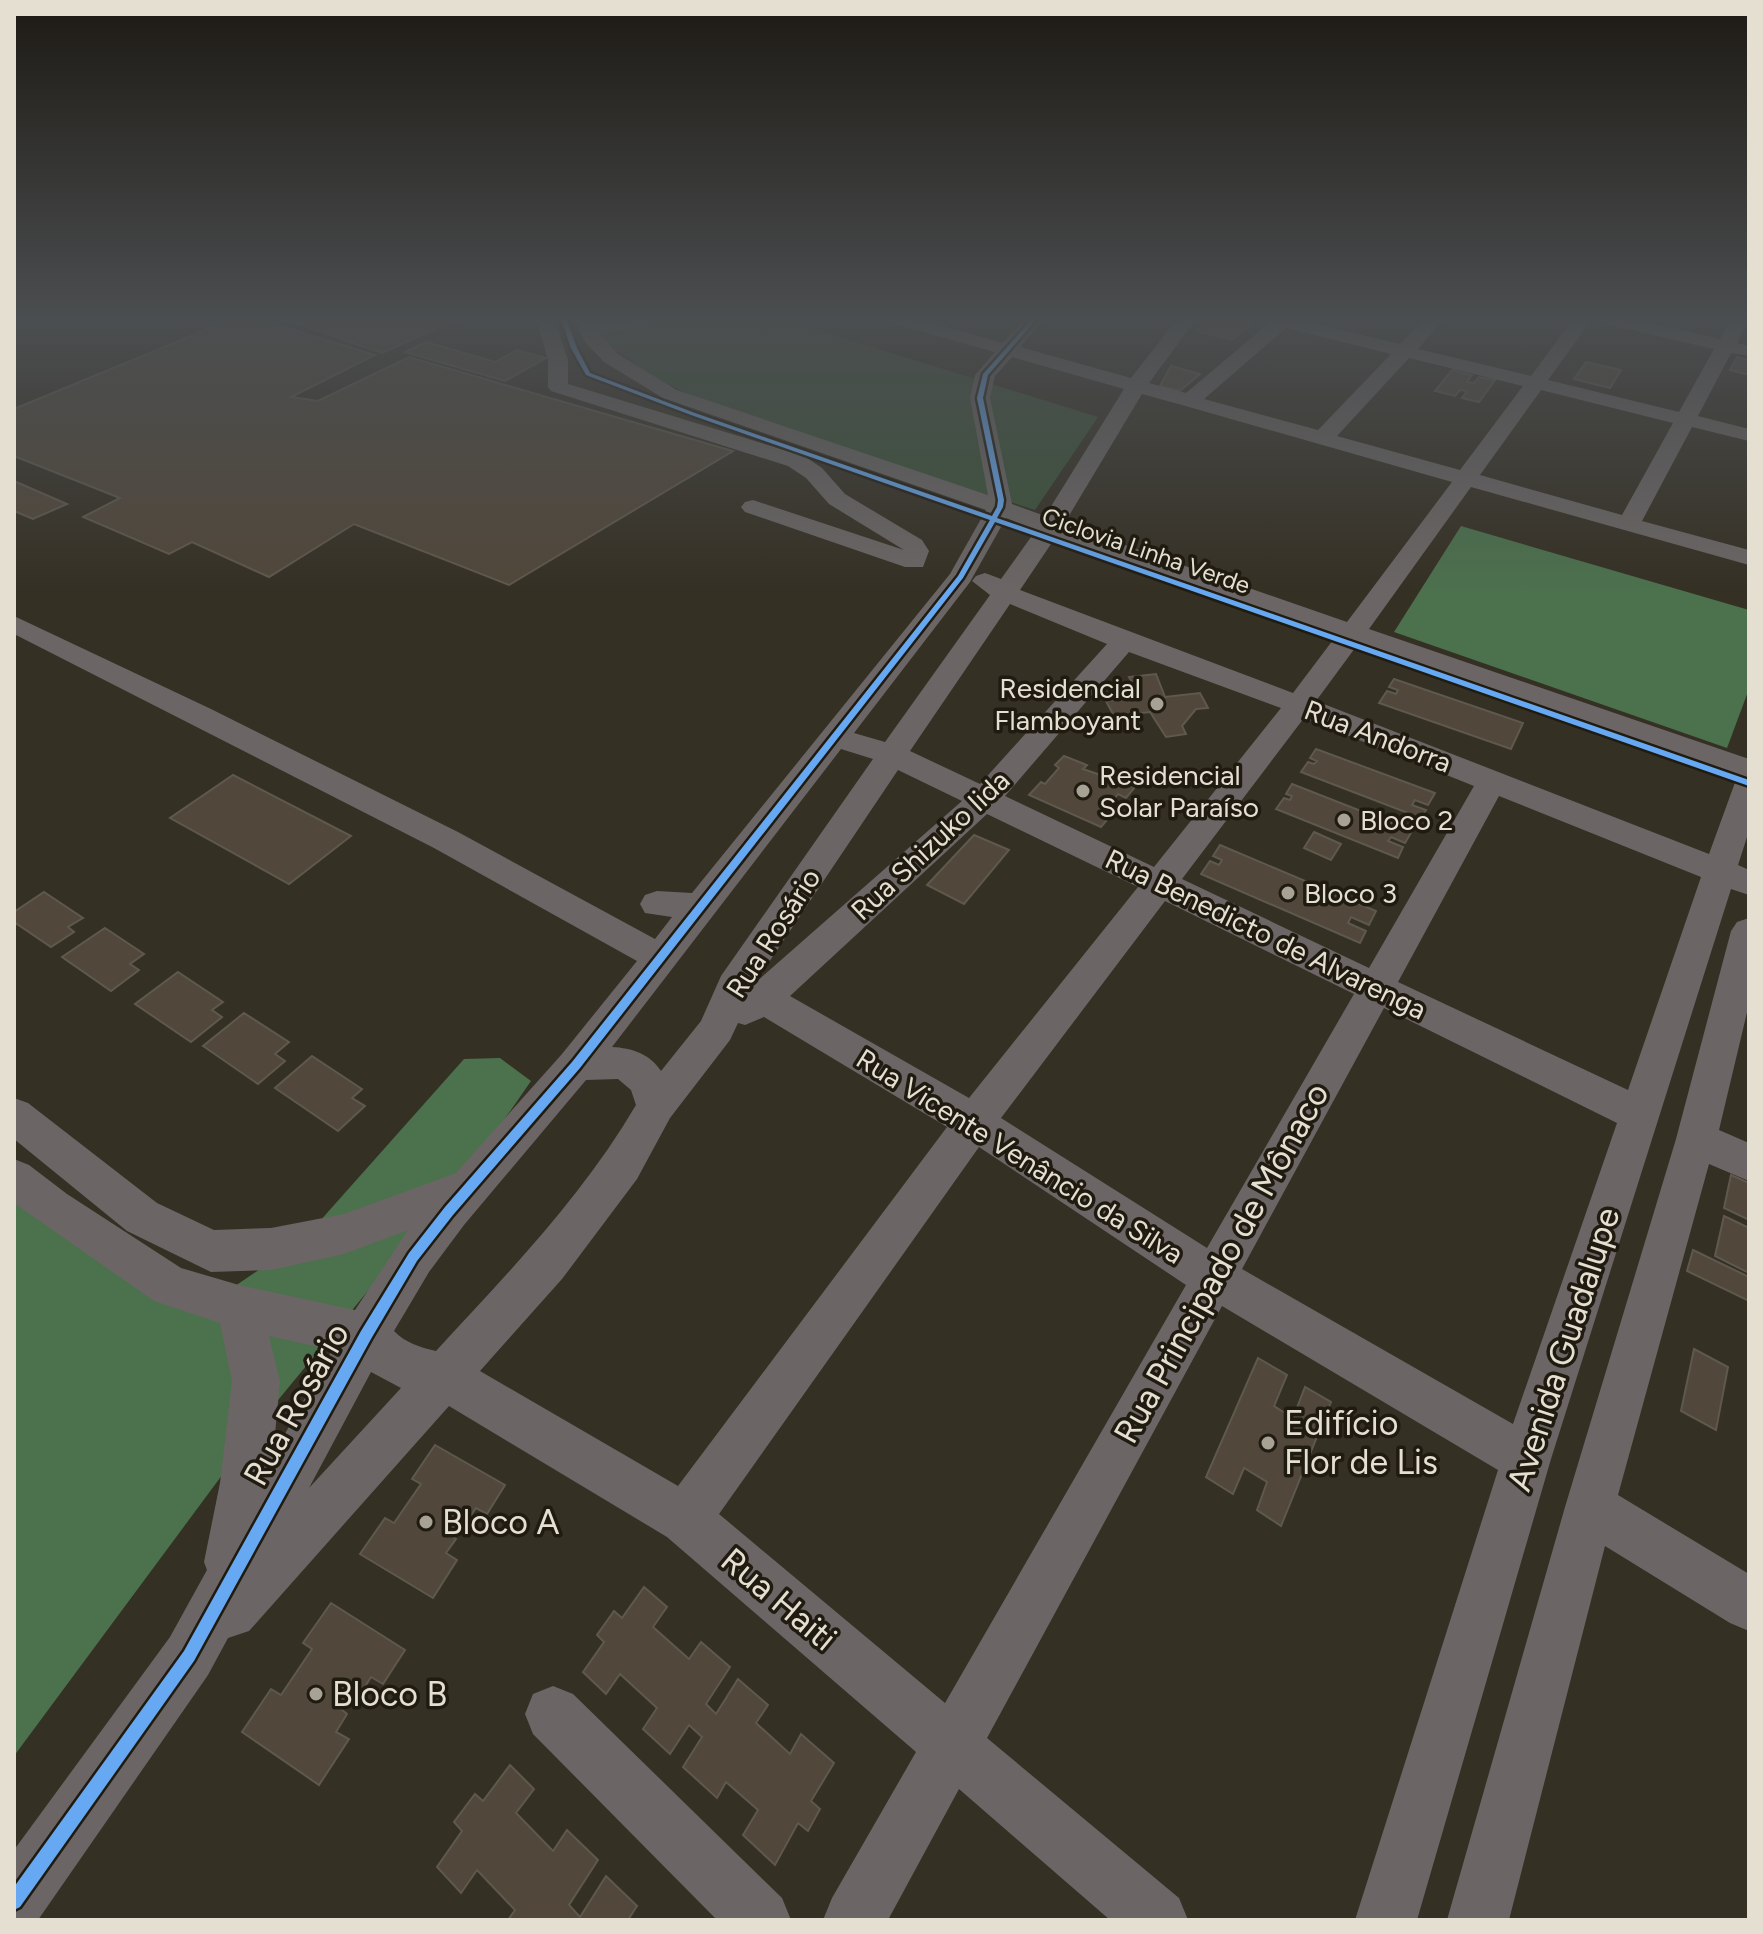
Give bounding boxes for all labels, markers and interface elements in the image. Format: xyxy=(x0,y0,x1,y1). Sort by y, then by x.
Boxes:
street label: Ciclovia Linha Verde xyxy=(1038,501,1254,600)
place label: Residencial Flamboyant xyxy=(994,671,1141,737)
street label: Rua Andorra xyxy=(1300,692,1456,780)
marker: Residencial Flamboyant xyxy=(1148,695,1166,713)
place label: Residencial Solar Paraíso xyxy=(1099,758,1259,824)
street label: Rua Shizuko Iida xyxy=(844,763,1016,927)
marker: Residencial Solar Paraíso xyxy=(1074,782,1092,800)
place label: Bloco 2 xyxy=(1360,803,1453,837)
marker: Bloco 2 xyxy=(1335,811,1353,829)
street label: Rua Benedicto de Alvarenga xyxy=(1100,841,1432,1027)
street label: Rua Rosário xyxy=(719,862,827,1004)
place label: Bloco 3 xyxy=(1304,876,1397,910)
marker: Bloco 3 xyxy=(1279,884,1297,902)
street label: Rua Vicente Venâncio da Silva xyxy=(850,1041,1190,1271)
street label: Rua Principado de Mônaco xyxy=(1105,1076,1338,1450)
street label: Avenida Guadalupe xyxy=(1498,1202,1629,1496)
street label: Rua Rosário xyxy=(235,1316,358,1493)
place label: Edifício Flor de Lis xyxy=(1284,1403,1438,1483)
marker: Edifício Flor de Lis xyxy=(1259,1434,1277,1452)
place label: Bloco A xyxy=(442,1502,560,1543)
marker: Bloco A xyxy=(417,1513,435,1531)
street label: Rua Haiti xyxy=(713,1539,845,1659)
place label: Bloco B xyxy=(332,1674,447,1715)
marker: Bloco B xyxy=(307,1685,325,1703)

